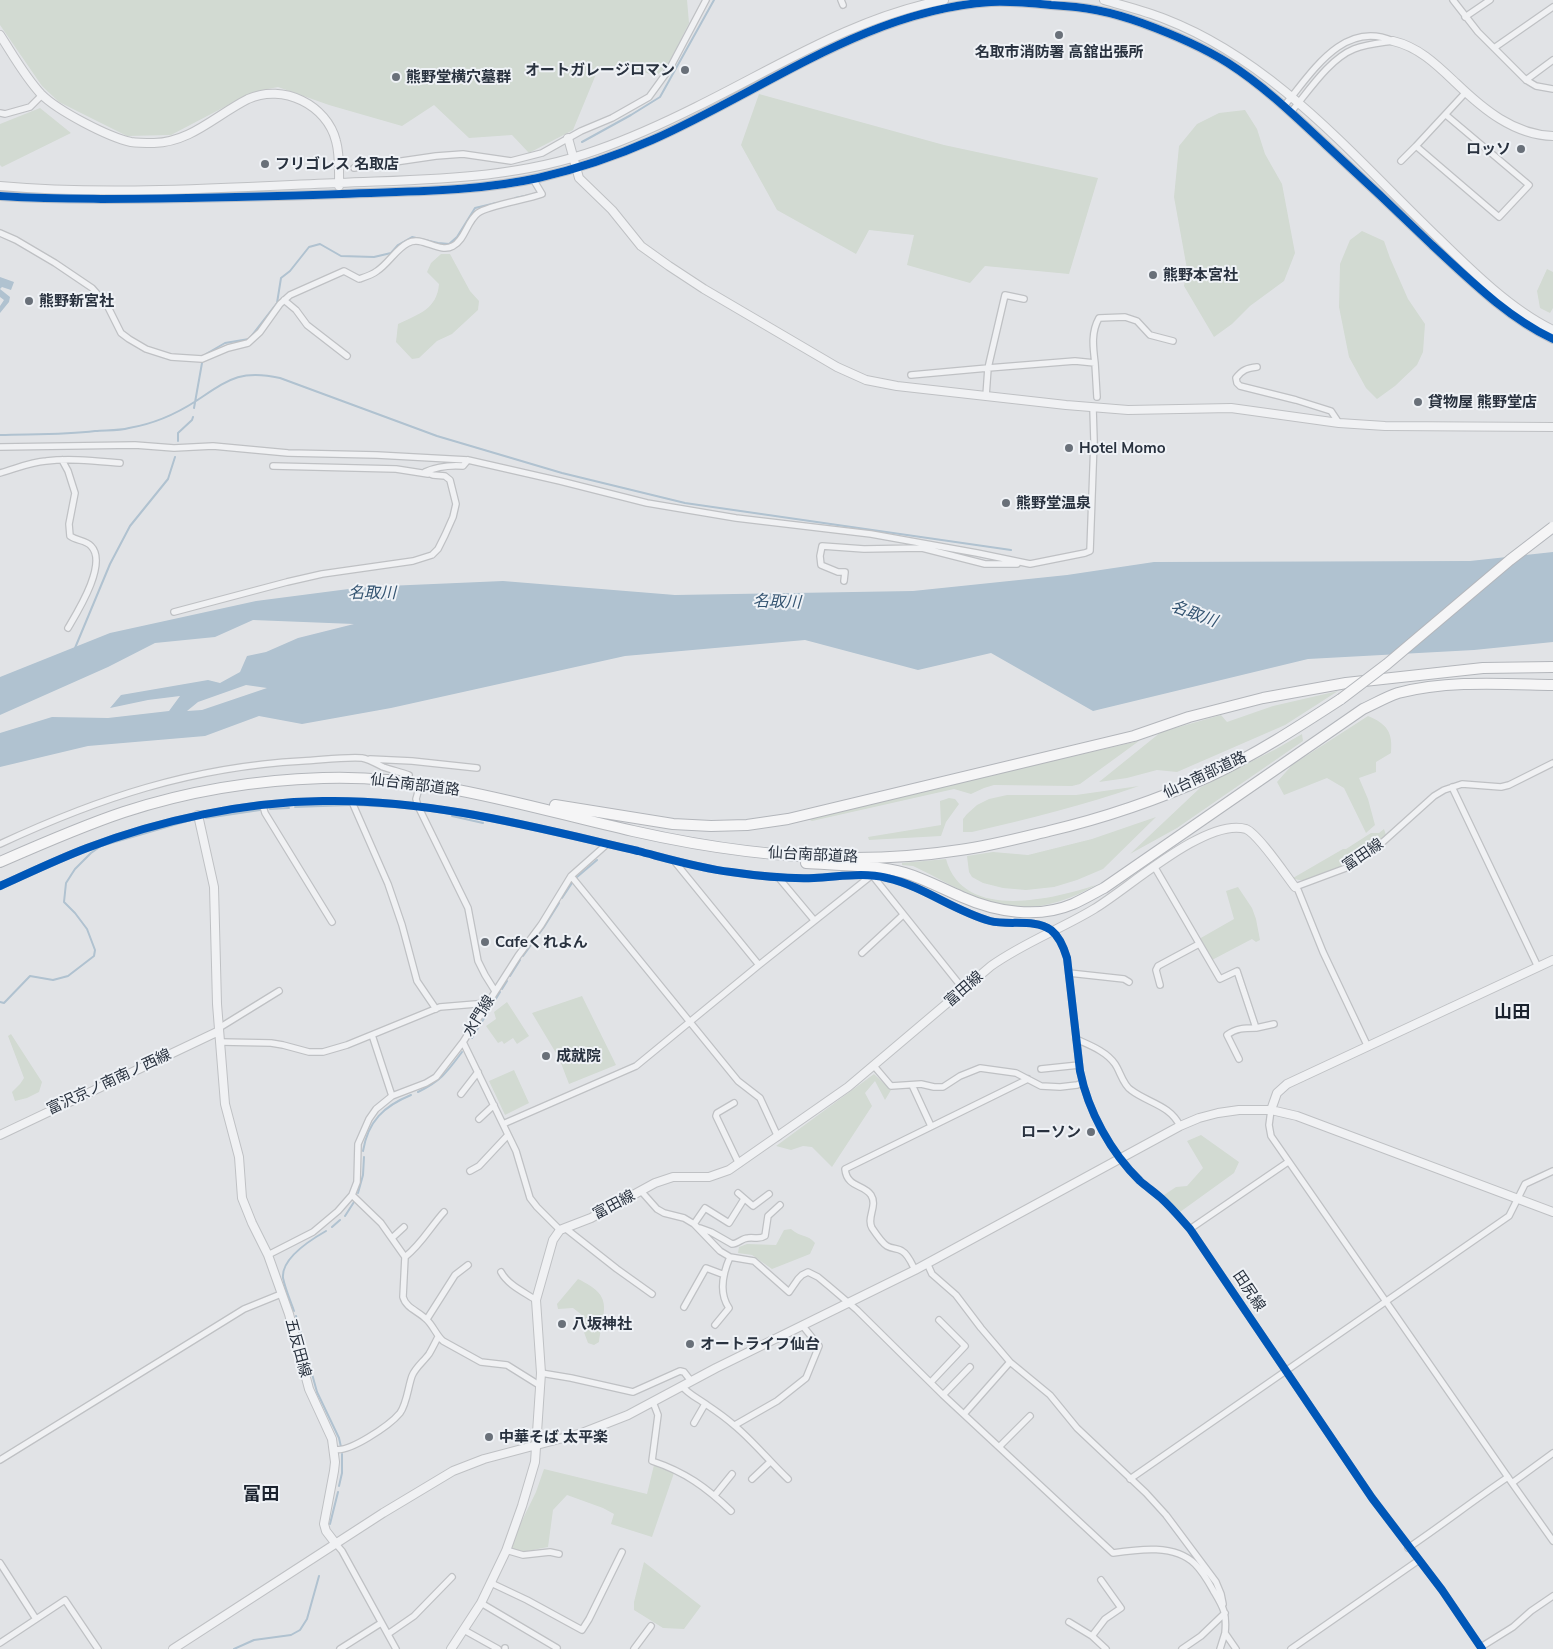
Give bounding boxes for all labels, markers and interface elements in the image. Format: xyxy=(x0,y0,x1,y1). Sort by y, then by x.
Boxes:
marker: 名取市消防署 高舘出張所 xyxy=(1053,29,1065,41)
place label: 名取市消防署 高舘出張所 xyxy=(974,43,1144,61)
place label: オートガレージロマン xyxy=(525,61,675,79)
marker: オートガレージロマン xyxy=(679,64,691,76)
place label: 熊野堂横穴墓群 xyxy=(406,68,511,86)
marker: 熊野堂横穴墓群 xyxy=(390,71,402,83)
place label: ロッソ xyxy=(1466,140,1511,158)
marker: ロッソ xyxy=(1515,143,1527,155)
place label: フリゴレス 名取店 xyxy=(275,155,399,173)
marker: フリゴレス 名取店 xyxy=(259,158,271,170)
place label: 熊野本宮社 xyxy=(1163,266,1238,284)
marker: 熊野本宮社 xyxy=(1147,269,1159,281)
place label: 熊野新宮社 xyxy=(39,292,114,310)
marker: 熊野新宮社 xyxy=(23,295,35,307)
place label: 貸物屋 熊野堂店 xyxy=(1428,393,1537,411)
marker: 貸物屋 熊野堂店 xyxy=(1412,396,1424,408)
place label: Hotel Momo xyxy=(1079,439,1166,457)
marker: Hotel Momo xyxy=(1063,442,1075,454)
place label: 熊野堂温泉 xyxy=(1016,494,1091,512)
marker: 熊野堂温泉 xyxy=(1000,497,1012,509)
water label: 名取川 xyxy=(348,583,396,603)
water label: 名取川 xyxy=(753,592,801,612)
water label: 名取川 xyxy=(1168,597,1220,631)
street label: 仙台南部道路 xyxy=(1160,748,1250,802)
street label: 仙台南部道路 xyxy=(369,771,461,799)
street label: 富田線 xyxy=(1339,835,1387,875)
street label: 仙台南部道路 xyxy=(768,844,858,866)
place label: Cafeくれよん xyxy=(495,933,588,951)
marker: Cafeくれよん xyxy=(479,936,491,948)
street label: 富田線 xyxy=(941,967,987,1011)
street label: 水門線 xyxy=(459,992,499,1040)
district label: 山田 xyxy=(1494,1002,1530,1024)
street label: 富沢京ノ南南ノ西線 xyxy=(44,1045,174,1119)
place label: 成就院 xyxy=(556,1047,601,1065)
marker: 成就院 xyxy=(540,1050,552,1062)
place label: ローソン xyxy=(1021,1123,1081,1141)
marker: ローソン xyxy=(1085,1126,1097,1138)
street label: 富田線 xyxy=(590,1186,638,1224)
street label: 田尻線 xyxy=(1229,1267,1269,1315)
place label: 八坂神社 xyxy=(572,1315,632,1333)
street label: 五反田線 xyxy=(282,1317,314,1379)
marker: 八坂神社 xyxy=(556,1318,568,1330)
place label: オートライフ仙台 xyxy=(700,1335,820,1353)
marker: オートライフ仙台 xyxy=(684,1338,696,1350)
place label: 中華そば 太平楽 xyxy=(499,1428,608,1446)
marker: 中華そば 太平楽 xyxy=(483,1431,495,1443)
district label: 富田 xyxy=(243,1484,279,1506)

